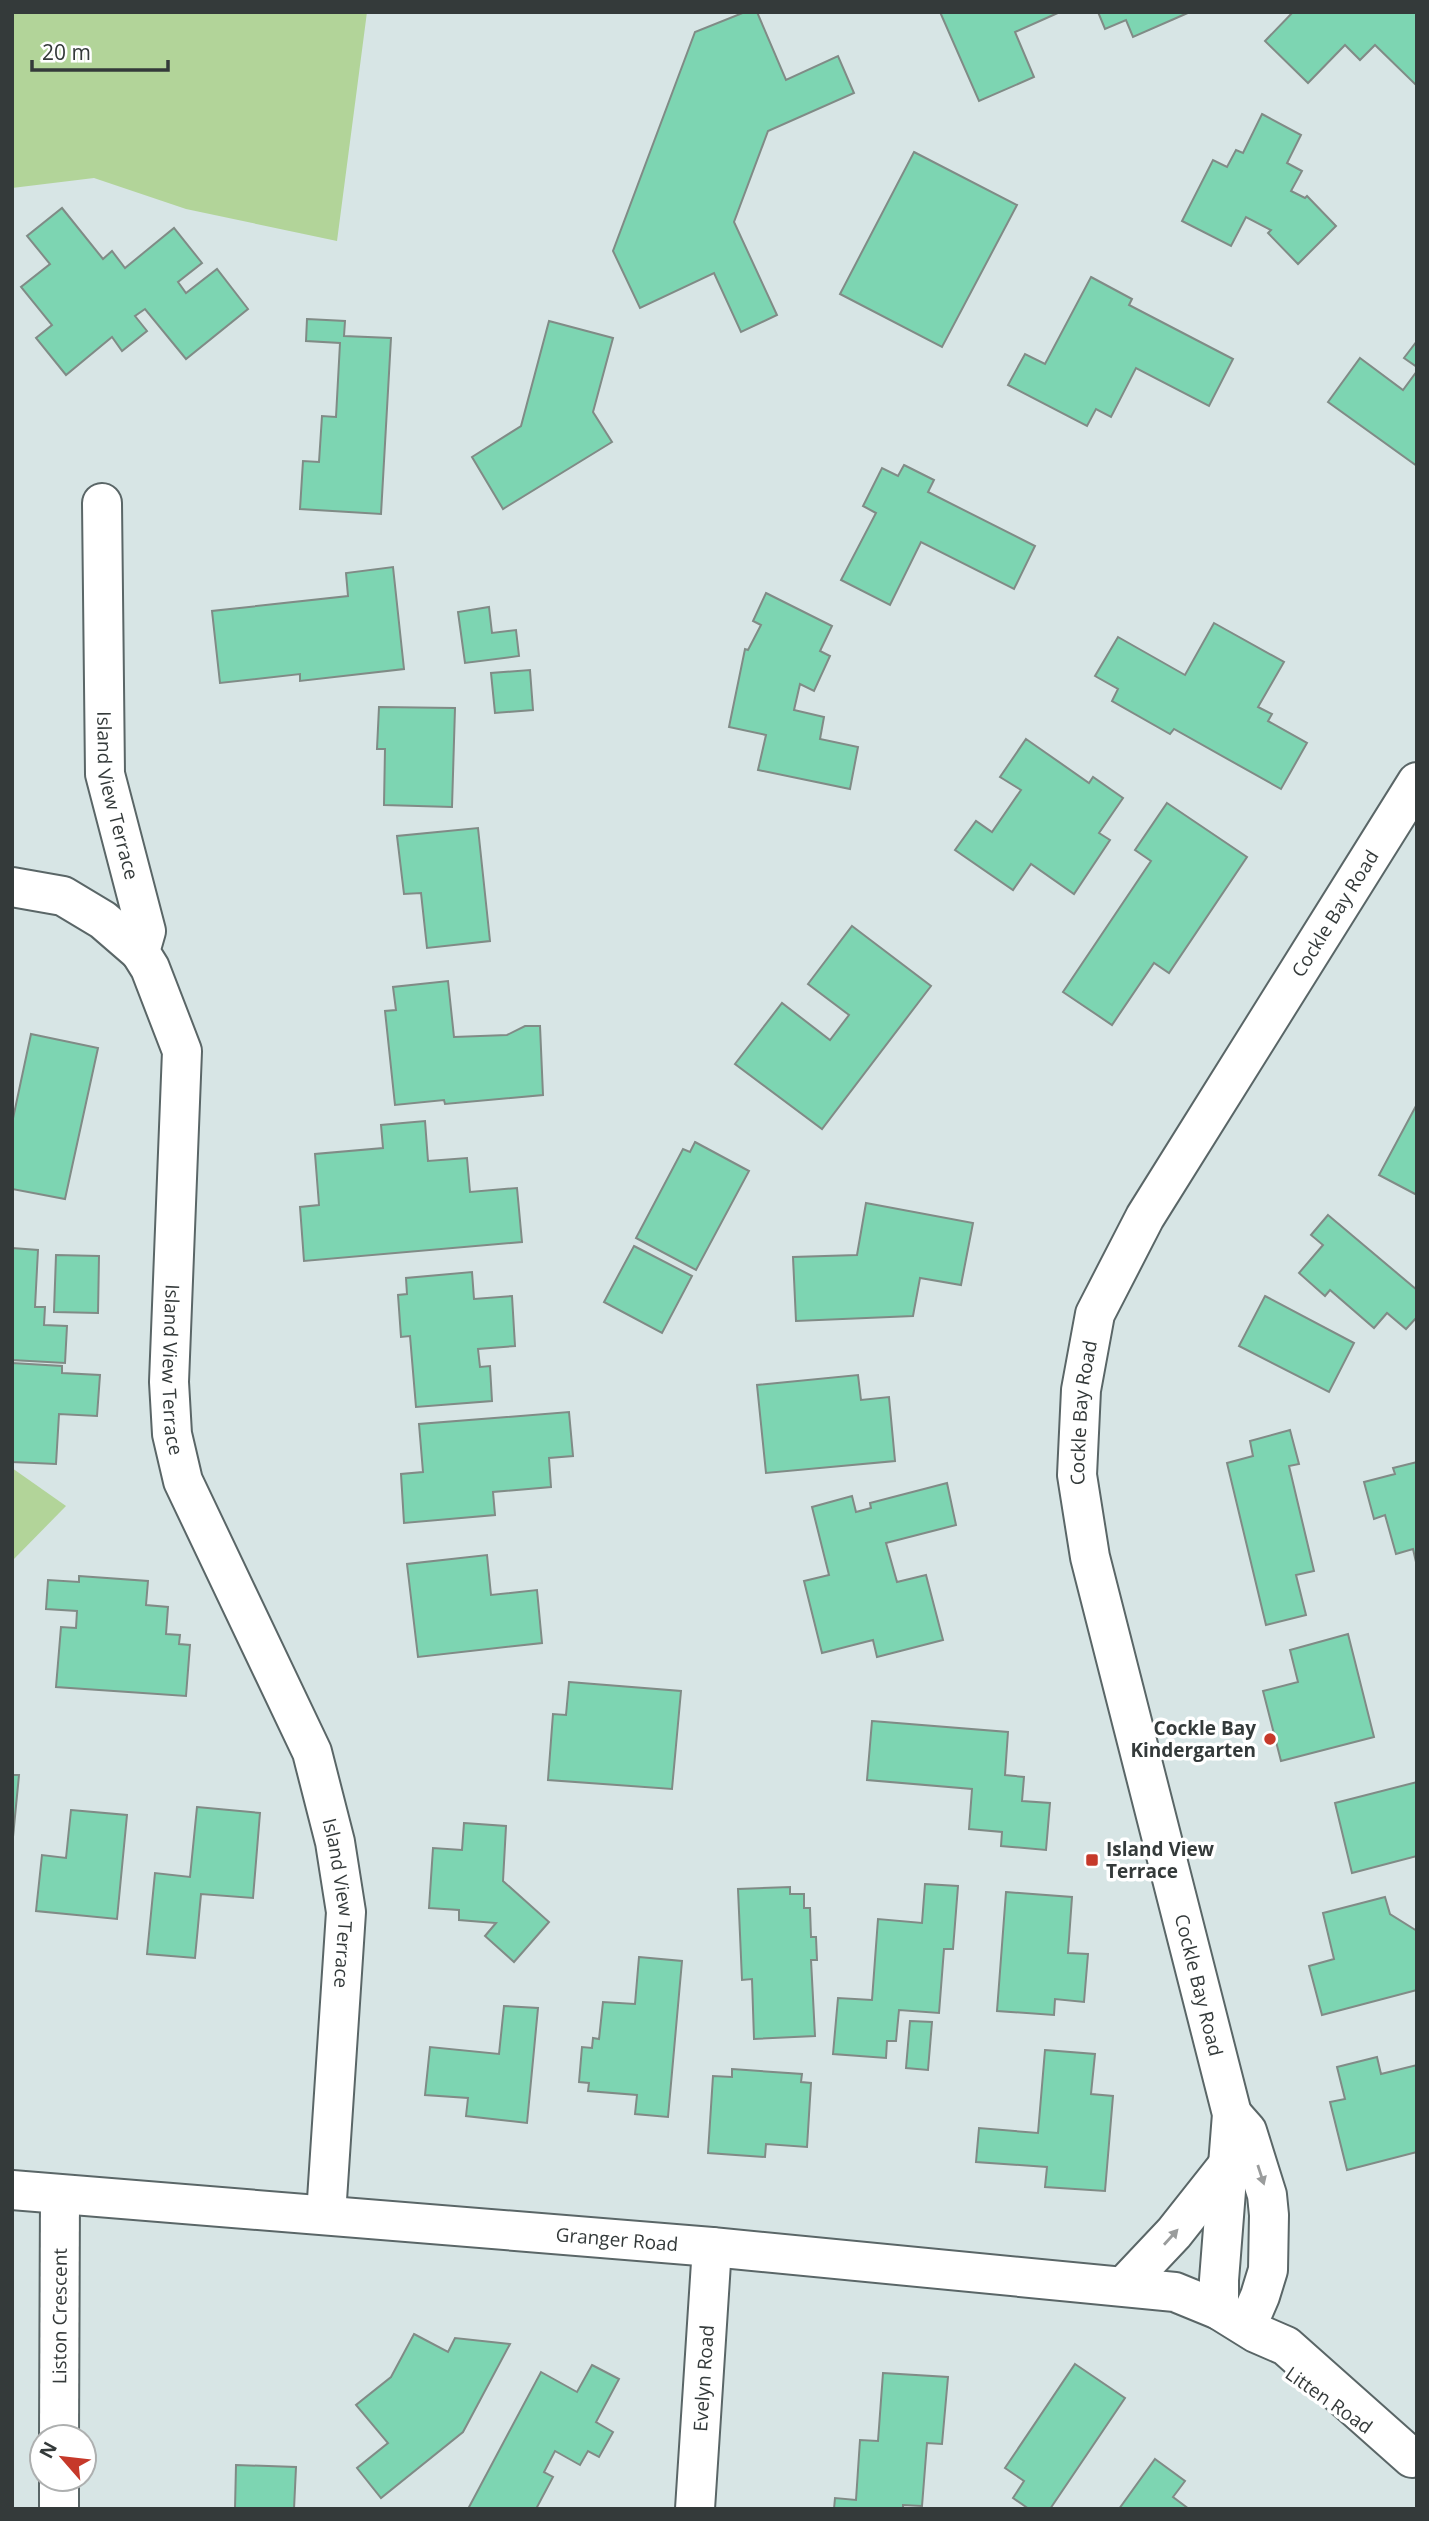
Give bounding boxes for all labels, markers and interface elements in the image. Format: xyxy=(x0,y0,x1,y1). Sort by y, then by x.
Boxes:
scale bar xyxy=(32,28,168,72)
text: 20 m xyxy=(42,38,91,66)
street label: Island View Terrace xyxy=(91,711,145,882)
street label: Cockle Bay Road xyxy=(1285,845,1384,982)
street label: Island View Terrace xyxy=(156,1284,190,1458)
street label: Cockle Bay Road xyxy=(1064,1338,1103,1487)
place label: Cockle Bay Kindergarten xyxy=(1130,1715,1256,1763)
marker: Cockle Bay Kindergarten xyxy=(1262,1731,1278,1747)
street label: Island View Terrace xyxy=(316,1815,360,1989)
place label: Island View Terrace xyxy=(1106,1836,1215,1884)
marker: Island View Terrace xyxy=(1084,1852,1100,1868)
street label: Cockle Bay Road xyxy=(1169,1911,1229,2059)
one-way arrow xyxy=(1256,2165,1266,2186)
street label: Granger Road xyxy=(555,2221,679,2257)
one-way arrow xyxy=(1163,2228,1178,2245)
street label: Liston Crescent xyxy=(46,2248,73,2384)
street label: Evelyn Road xyxy=(687,2324,720,2433)
street label: Litten Road xyxy=(1280,2360,1378,2440)
north arrow xyxy=(28,2423,98,2493)
text: N xyxy=(33,2437,63,2463)

